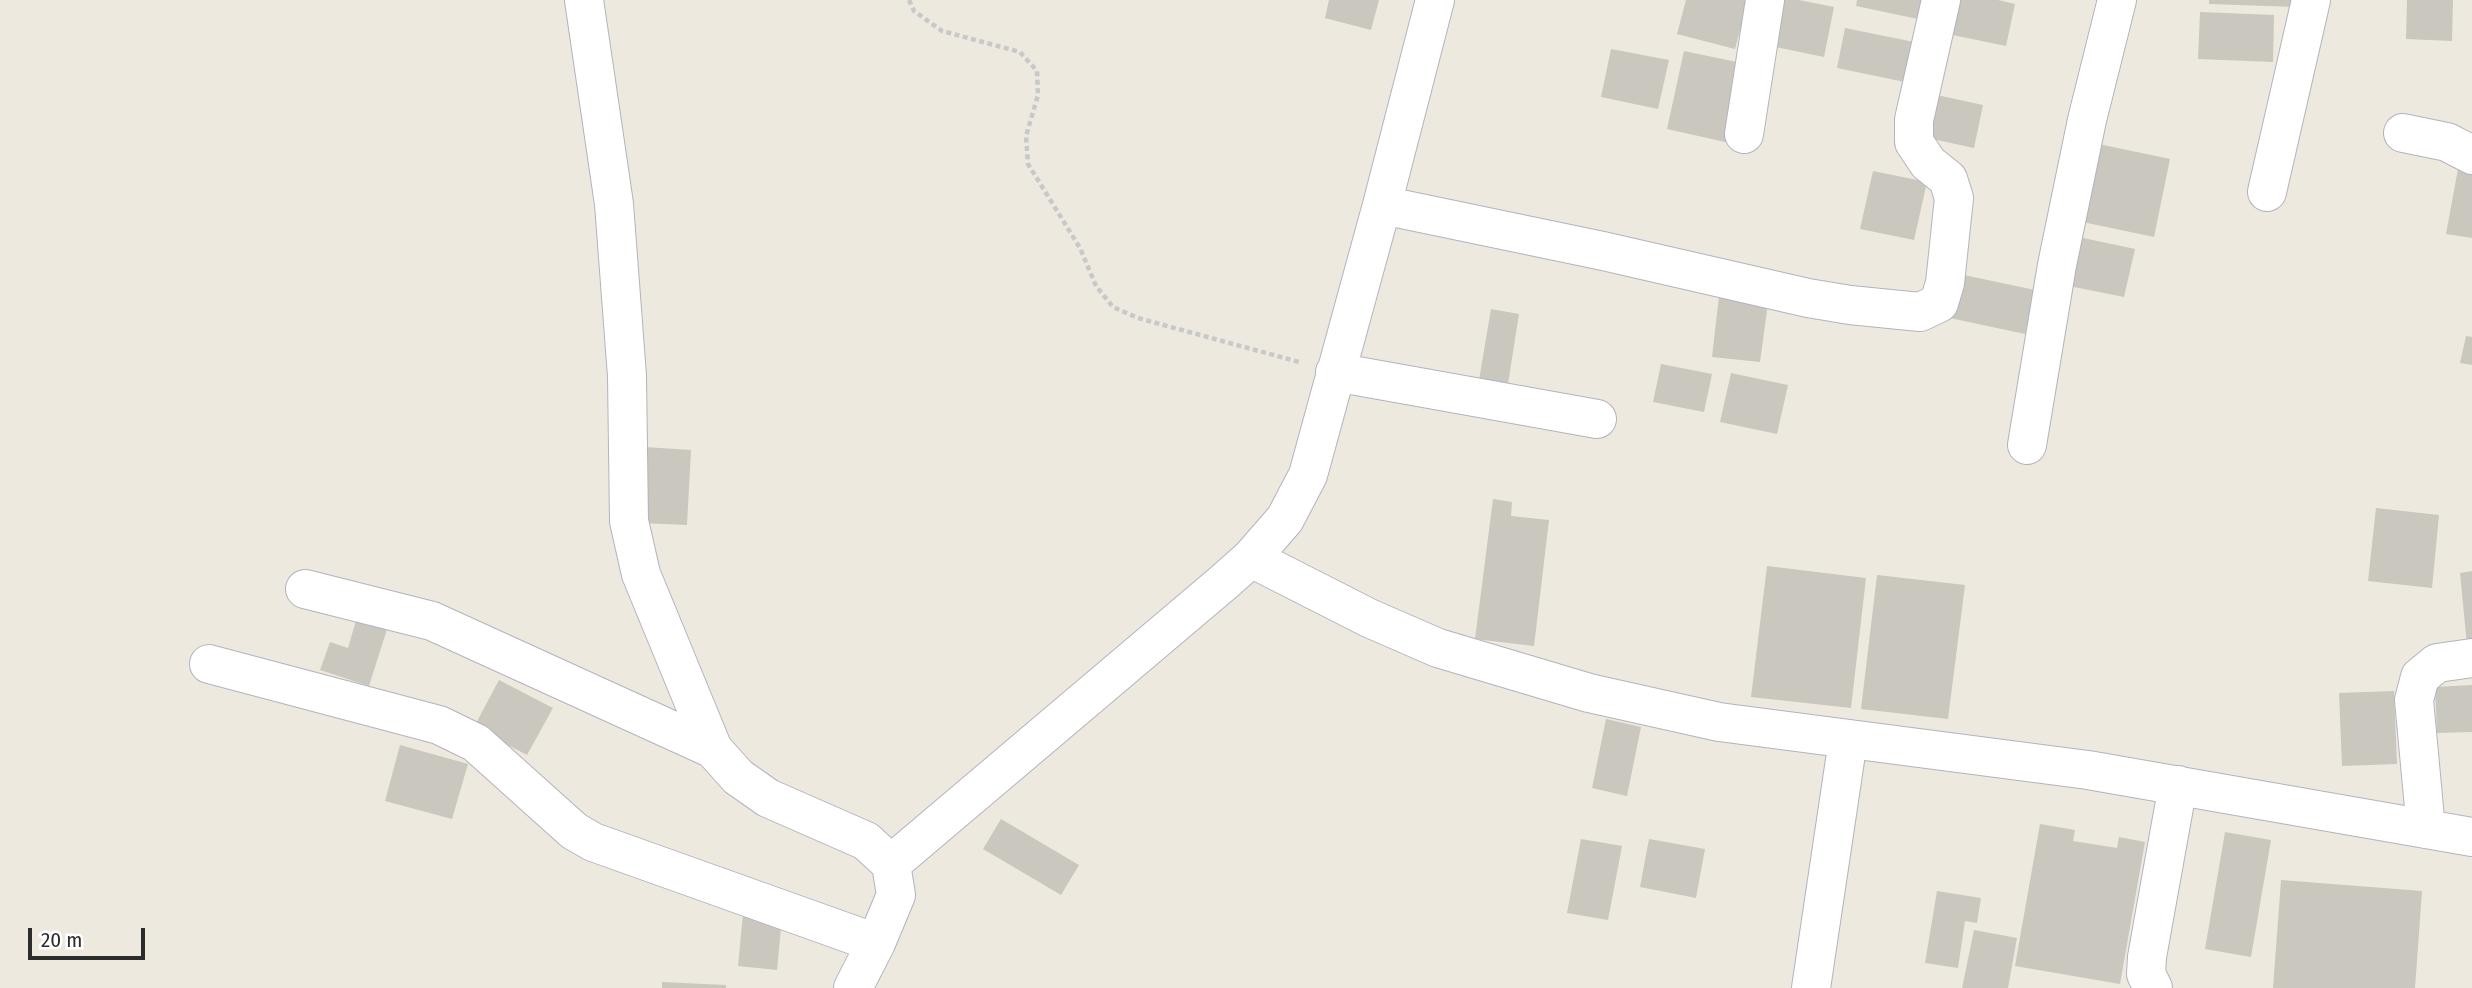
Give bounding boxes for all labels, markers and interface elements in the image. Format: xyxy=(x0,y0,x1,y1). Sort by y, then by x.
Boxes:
scale bar xyxy=(32,914,149,958)
text: 20 m xyxy=(41,927,82,953)

